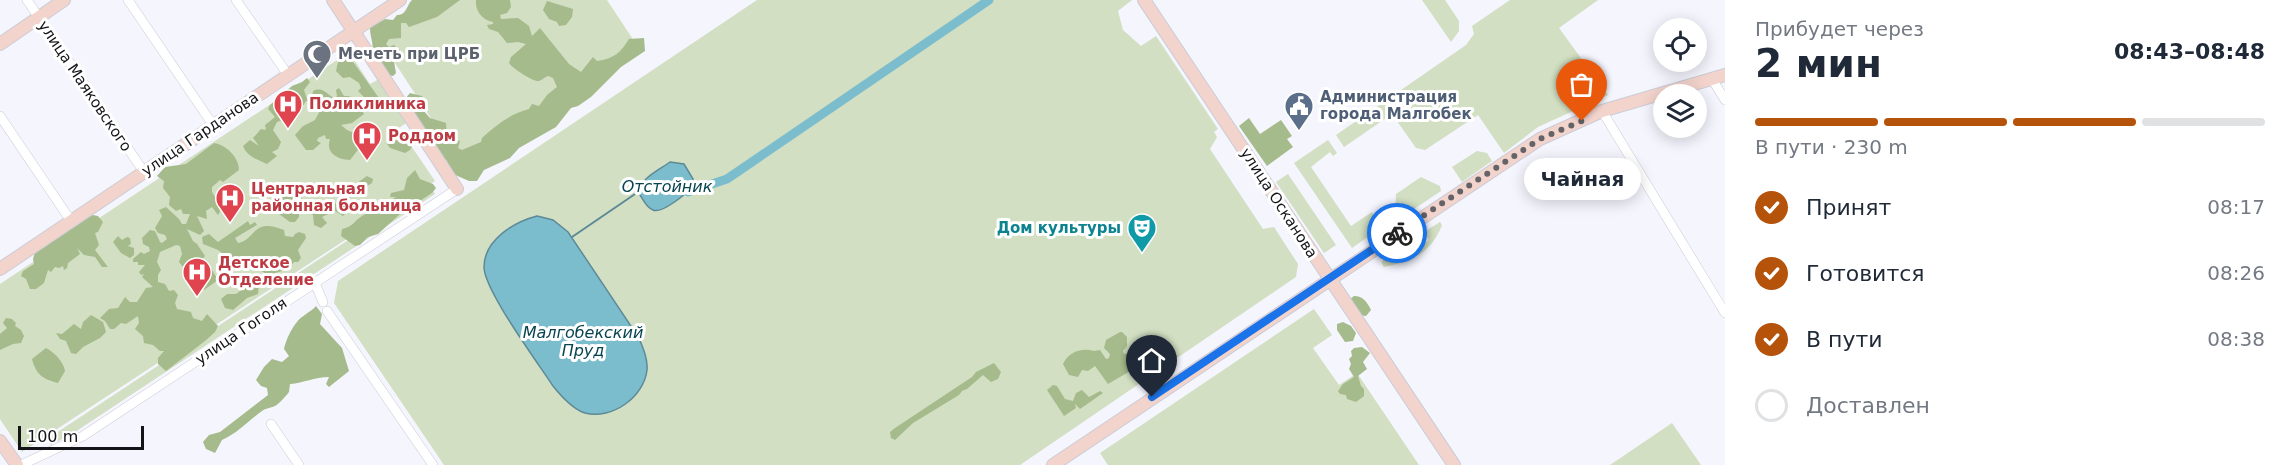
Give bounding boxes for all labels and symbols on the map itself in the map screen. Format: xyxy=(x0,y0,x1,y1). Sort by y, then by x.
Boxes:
street label: улица Маяковского xyxy=(34,17,136,155)
mosque icon: Мечеть при ЦРБ xyxy=(301,38,333,80)
place label: Мечеть при ЦРБ xyxy=(338,45,480,63)
pin xyxy=(1556,59,1607,121)
street label: улица Гарданова xyxy=(138,88,262,180)
hospital icon: Поликлиника xyxy=(272,88,304,130)
place label: Администрация города Малгобек xyxy=(1320,88,1472,123)
public building icon: Администрация города Малгобек xyxy=(1283,90,1315,132)
place label: Поликлиника xyxy=(309,95,426,113)
hospital icon: Роддом xyxy=(351,120,383,162)
place label: Роддом xyxy=(388,127,456,145)
street label: улица Осканова xyxy=(1237,145,1321,261)
callout: Чайная xyxy=(1524,157,1640,199)
water label: Отстойник xyxy=(622,177,713,196)
place label: Центральная районная больница xyxy=(251,180,422,215)
hospital icon: Центральная районная больница xyxy=(214,182,246,224)
courier xyxy=(1367,203,1427,263)
theatre icon: Дом культуры xyxy=(1126,212,1158,254)
place label: Дом культуры xyxy=(997,219,1121,237)
place label: Детское Отделение xyxy=(218,254,314,289)
hospital icon: Детское Отделение xyxy=(181,256,213,298)
street label: улица Гоголя xyxy=(192,294,290,368)
water label: Малгобекский Пруд xyxy=(523,323,643,360)
pin xyxy=(1126,335,1177,397)
scale bar xyxy=(18,423,144,450)

